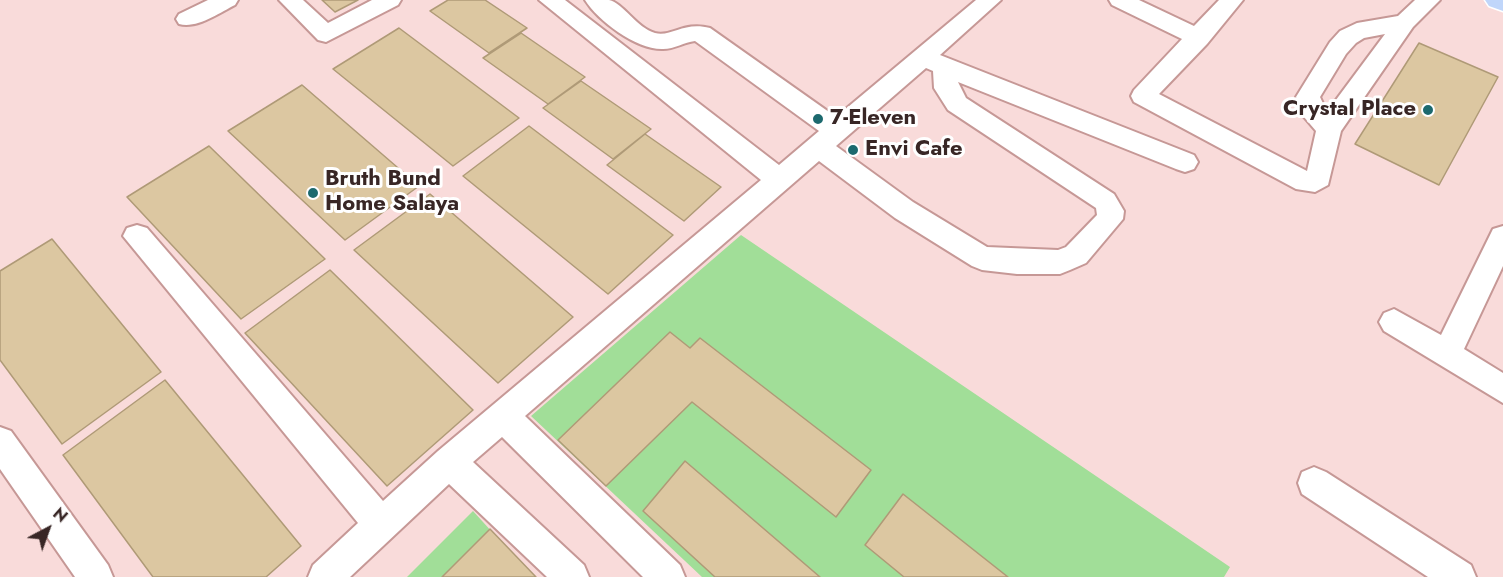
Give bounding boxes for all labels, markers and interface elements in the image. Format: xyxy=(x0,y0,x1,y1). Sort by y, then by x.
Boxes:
place label: Crystal Place xyxy=(1283,97,1416,123)
marker: Crystal Place xyxy=(1421,103,1435,117)
place label: 7-Eleven xyxy=(830,106,916,132)
marker: 7-Eleven xyxy=(811,112,825,126)
place label: Envi Cafe xyxy=(865,137,963,163)
marker: Envi Cafe xyxy=(846,143,860,157)
place label: Bruth Bund Home Salaya xyxy=(325,167,459,218)
marker: Bruth Bund Home Salaya xyxy=(306,186,320,200)
north arrow xyxy=(18,499,78,559)
text: N xyxy=(48,502,72,528)

